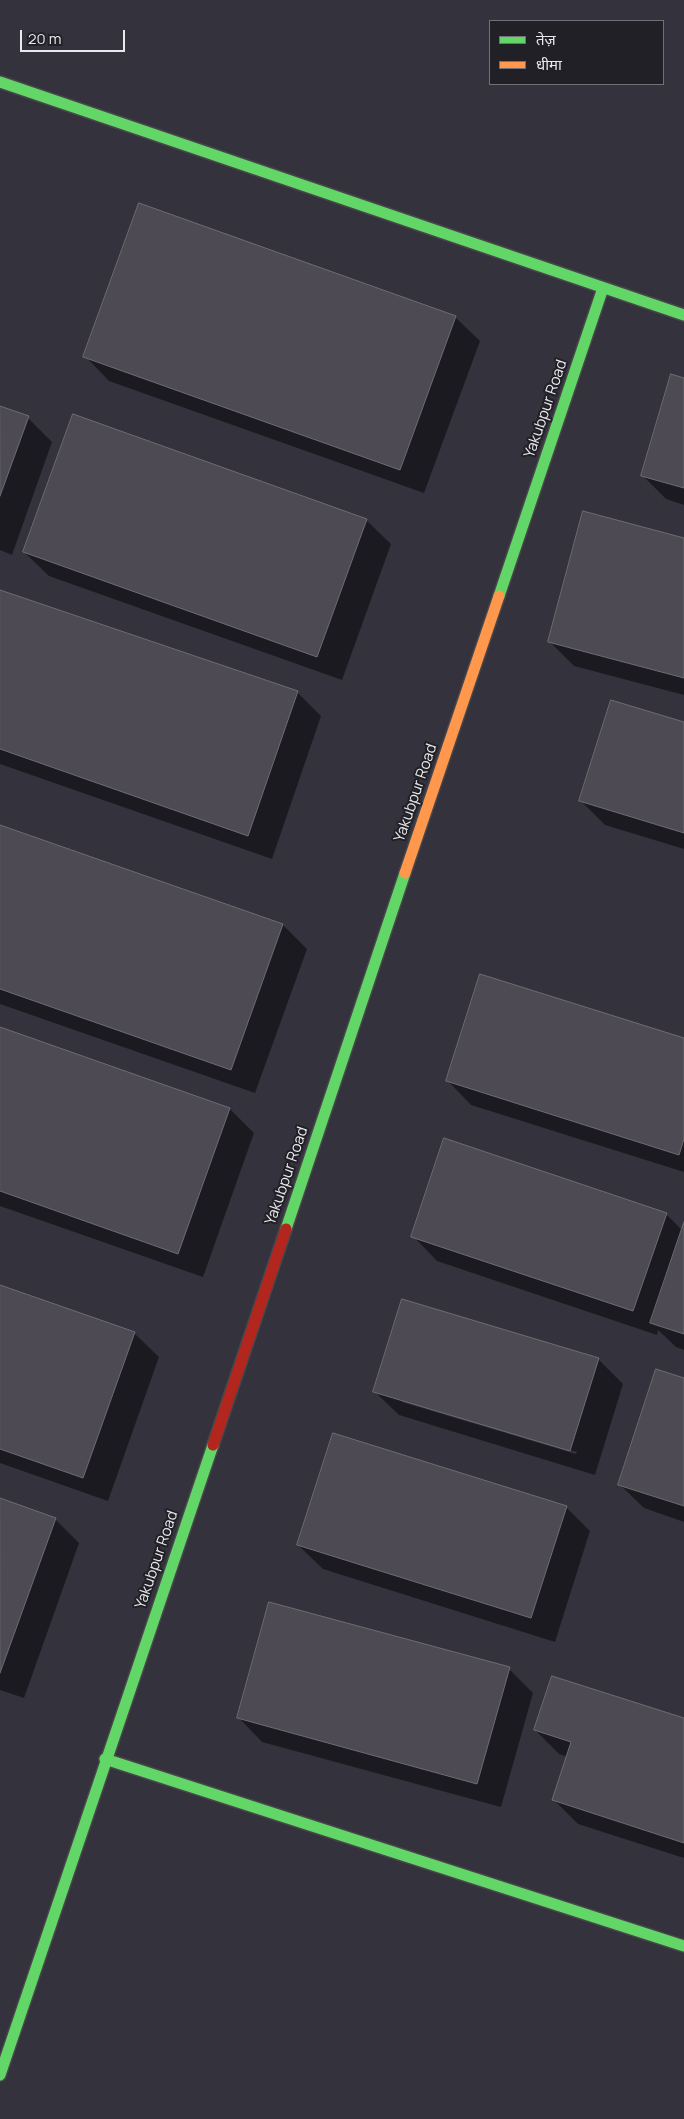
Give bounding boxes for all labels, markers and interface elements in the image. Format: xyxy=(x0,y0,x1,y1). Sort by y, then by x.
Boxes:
scale bar xyxy=(22,20,128,52)
legend xyxy=(489,20,664,85)
text: 20 m xyxy=(28,28,61,49)
text: तेज़ xyxy=(536,29,556,50)
text: धीमा xyxy=(536,54,562,75)
street label: Yakubpur Road xyxy=(521,358,571,460)
street label: Yakubpur Road xyxy=(391,742,441,844)
street label: Yakubpur Road xyxy=(262,1125,312,1227)
street label: Yakubpur Road xyxy=(132,1509,182,1611)

